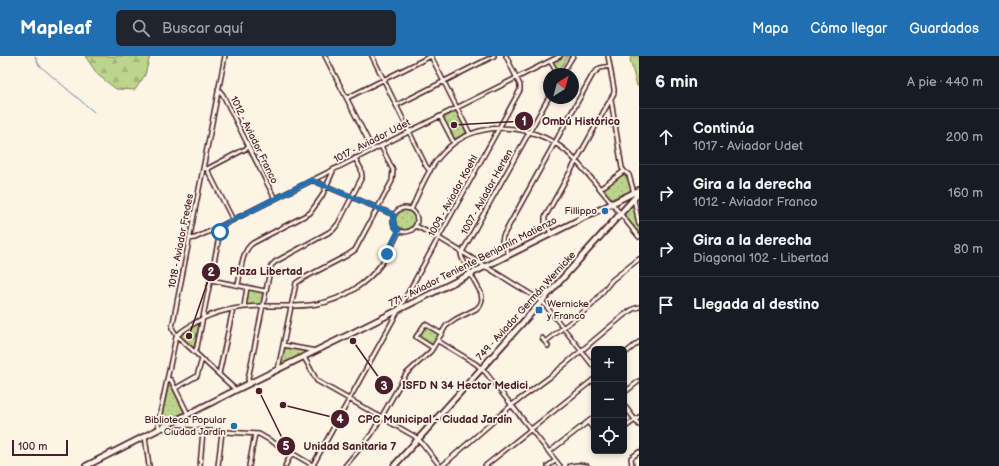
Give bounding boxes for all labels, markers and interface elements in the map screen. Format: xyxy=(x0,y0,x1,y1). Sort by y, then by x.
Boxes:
search box xyxy=(116,10,396,46)
text: Mapleaf xyxy=(20,17,92,40)
icon: search xyxy=(130,17,152,39)
text: Buscar aquí xyxy=(162,19,243,38)
text: Mapa xyxy=(752,20,788,37)
text: Cómo llegar xyxy=(810,20,887,37)
text: Guardados xyxy=(909,20,979,37)
north arrow xyxy=(543,68,579,104)
text: 6 min xyxy=(655,72,698,92)
text: A pie · 440 m xyxy=(907,74,983,90)
street label: 1012 - Aviador Franco xyxy=(228,94,281,186)
callout: Ombú Histórico xyxy=(514,109,628,132)
text: 1 xyxy=(521,114,527,129)
text: Ombú Histórico xyxy=(542,115,620,128)
street label: 1017 - Aviador Udet xyxy=(332,116,412,166)
text: Continúa xyxy=(693,119,754,138)
icon: ahead xyxy=(655,126,677,148)
text: 200 m xyxy=(946,129,983,145)
text: 1017 - Aviador Udet xyxy=(693,138,803,154)
street label: 1007 - Aviador Herten xyxy=(459,147,516,237)
street label: 1009 - Aviador Koehl xyxy=(426,153,480,239)
text: Gira a la derecha xyxy=(693,175,812,194)
icon: right xyxy=(655,182,677,204)
text: 160 m xyxy=(948,185,983,201)
street label: 1018 - Aviador Fredes xyxy=(166,193,196,289)
text: 1012 - Aviador Franco xyxy=(693,194,818,210)
place label: Fillippo xyxy=(565,205,597,217)
marker: Fillippo xyxy=(600,206,610,216)
street label: 771 - Aviador Teniente Benjamín Matienzo xyxy=(387,214,559,310)
route start xyxy=(211,223,229,241)
text: Gira a la derecha xyxy=(693,231,812,250)
icon: right xyxy=(655,238,677,260)
text: 80 m xyxy=(954,241,983,257)
route end xyxy=(378,245,396,263)
street label: 749 - Aviador Germán Wernicke xyxy=(474,249,578,363)
text: Diagonal 102 - Libertad xyxy=(693,250,829,266)
callout: Plaza Libertad xyxy=(201,260,310,283)
text: 2 xyxy=(207,265,215,280)
text: Plaza Libertad xyxy=(229,265,303,278)
icon: arrive xyxy=(655,294,677,316)
text: Llegada al destino xyxy=(693,295,819,314)
place label: Wernicke y Franco xyxy=(546,298,589,322)
marker: Wernicke y Franco xyxy=(534,305,544,315)
map controls xyxy=(591,346,627,454)
button: + xyxy=(591,346,627,382)
callout: ISFD N 34 Hector Medici xyxy=(374,374,536,397)
text: 3 xyxy=(380,379,388,394)
text: ISFD N 34 Hector Medici xyxy=(402,379,528,392)
button: − xyxy=(591,382,627,418)
callout: CPC Municipal - Ciudad Jardín xyxy=(330,408,521,431)
text: 4 xyxy=(336,412,344,427)
text: CPC Municipal - Ciudad Jardín xyxy=(358,413,512,426)
place label: Biblioteca Popular Ciudad Jardín xyxy=(144,414,226,438)
button: locate xyxy=(591,418,627,454)
marker: Biblioteca Popular Ciudad Jardín xyxy=(229,421,239,431)
callout: Unidad Sanitaria 7 xyxy=(276,434,404,457)
scale bar xyxy=(12,438,68,457)
text: 5 xyxy=(283,439,290,454)
text: 100 m xyxy=(18,440,47,453)
text: Unidad Sanitaria 7 xyxy=(304,440,396,453)

